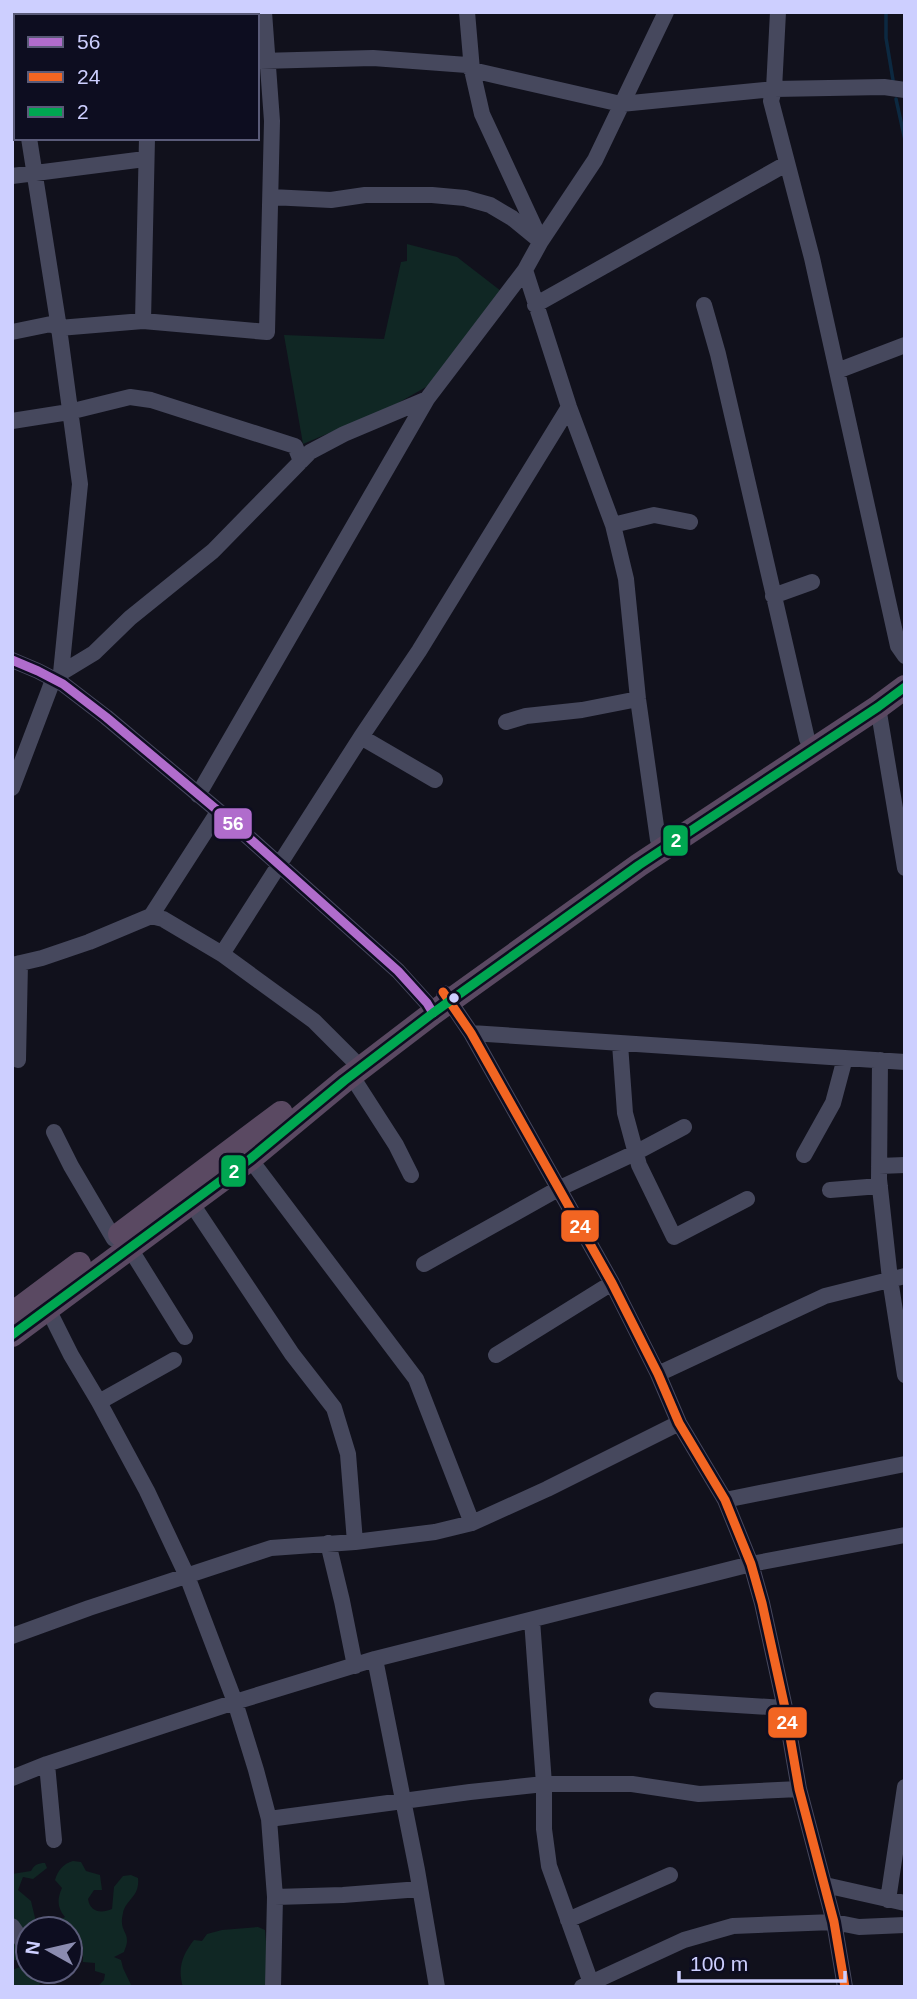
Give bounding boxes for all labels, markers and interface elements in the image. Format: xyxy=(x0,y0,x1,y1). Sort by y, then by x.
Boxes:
legend xyxy=(14,14,259,140)
text: 56 xyxy=(77,30,100,53)
text: 24 xyxy=(77,65,101,88)
text: 2 xyxy=(77,100,89,123)
line badge: 56 xyxy=(213,807,253,840)
text: 56 xyxy=(222,813,244,834)
line badge: 2 xyxy=(662,824,689,857)
text: 2 xyxy=(671,830,681,851)
unlabelled marker xyxy=(447,991,461,1005)
line badge: 2 xyxy=(220,1154,247,1188)
text: 2 xyxy=(229,1161,239,1182)
line badge: 24 xyxy=(560,1209,600,1243)
text: 24 xyxy=(569,1216,591,1237)
line badge: 24 xyxy=(767,1706,808,1739)
text: 24 xyxy=(776,1712,798,1733)
north arrow xyxy=(14,1915,84,1985)
text: N xyxy=(21,1939,44,1956)
scale bar xyxy=(679,1940,845,1984)
text: 100 m xyxy=(690,1952,748,1975)

